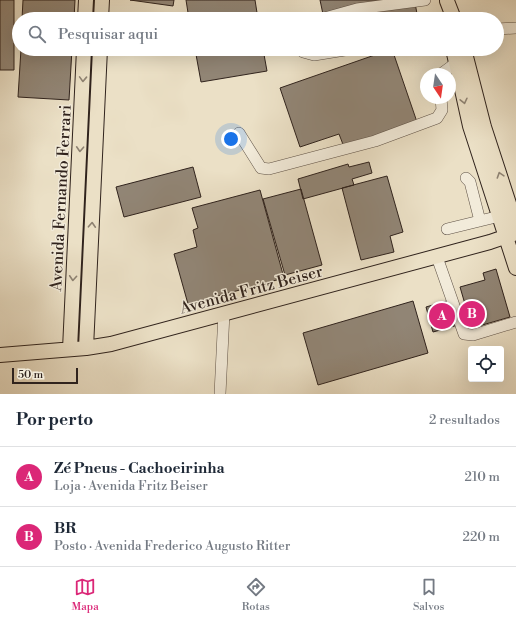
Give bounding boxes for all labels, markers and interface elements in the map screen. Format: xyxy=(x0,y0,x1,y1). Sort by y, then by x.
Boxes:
search box xyxy=(12,12,504,56)
icon: search xyxy=(26,23,48,45)
text: Pesquisar aqui xyxy=(58,25,158,44)
north arrow xyxy=(420,68,456,104)
one-way arrow xyxy=(79,76,88,82)
one-way arrow xyxy=(460,98,468,104)
street label: Avenida Fernando Ferrari xyxy=(46,104,76,293)
your location xyxy=(221,129,241,149)
one-way arrow xyxy=(76,146,85,152)
one-way arrow xyxy=(496,171,504,178)
one-way arrow xyxy=(88,222,96,228)
street label: Avenida Fritz Beiser xyxy=(177,261,325,319)
one-way arrow xyxy=(69,275,78,281)
pin: B xyxy=(459,299,485,329)
pin: A xyxy=(429,301,455,331)
map controls xyxy=(468,346,504,382)
button: locate xyxy=(468,346,504,382)
scale bar xyxy=(12,366,78,385)
text: 50 m xyxy=(18,368,43,382)
text: Por perto xyxy=(16,409,93,431)
text: 2 resultados xyxy=(429,412,500,428)
text: Zé Pneus - Cachoeirinha xyxy=(54,459,225,478)
text: A xyxy=(24,469,34,485)
text: 210 m xyxy=(465,469,500,485)
text: Loja · Avenida Fritz Beiser xyxy=(54,478,208,494)
text: BR xyxy=(54,519,76,538)
text: B xyxy=(24,529,34,545)
text: 220 m xyxy=(462,529,500,545)
text: Posto · Avenida Frederico Augusto Ritter xyxy=(54,538,290,554)
tab: Mapa xyxy=(72,576,99,614)
tab: Rotas xyxy=(242,576,270,614)
tab: Salvos xyxy=(413,576,444,614)

